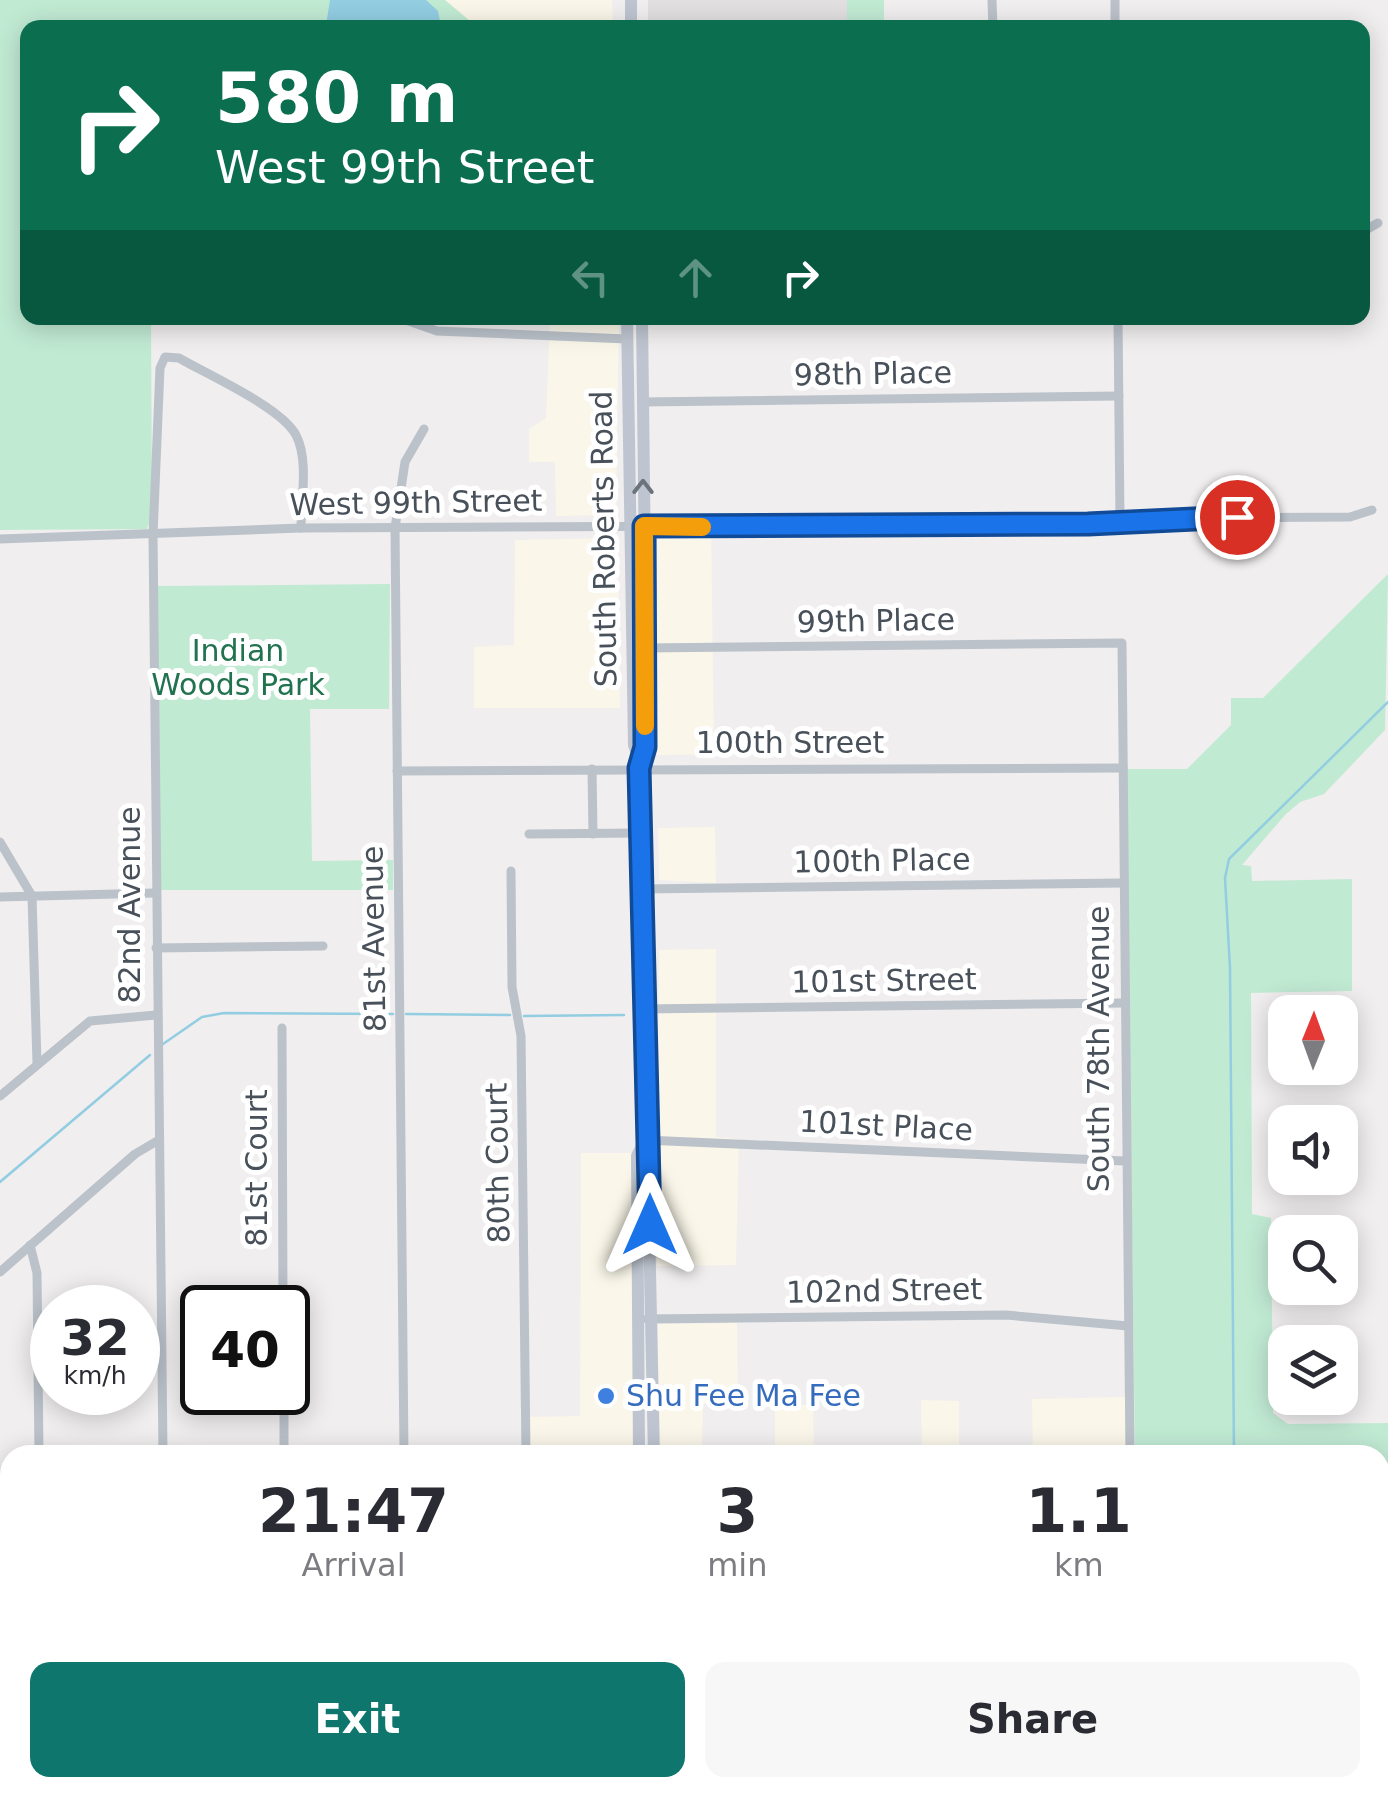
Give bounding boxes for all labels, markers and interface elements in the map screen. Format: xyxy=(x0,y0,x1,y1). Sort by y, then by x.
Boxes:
text: 580 m xyxy=(215,57,458,139)
icon: right xyxy=(50,60,180,190)
text: West 99th Street xyxy=(215,141,594,194)
icon: left xyxy=(563,250,618,305)
icon: ahead xyxy=(668,250,723,305)
icon: right xyxy=(773,250,828,305)
street label: 98th Place xyxy=(794,355,952,392)
street label: South Roberts Road xyxy=(583,390,624,688)
pin xyxy=(1195,475,1280,560)
one-way arrow xyxy=(632,479,654,494)
street label: West 99th Street xyxy=(289,483,543,522)
icon: arrive xyxy=(1210,490,1265,545)
street label: 99th Place xyxy=(797,602,955,639)
park label: Indian Woods Park xyxy=(151,633,325,702)
street label: 100th Street xyxy=(696,725,885,760)
street label: 82nd Avenue xyxy=(112,806,147,1004)
street label: 100th Place xyxy=(793,841,971,880)
street label: 81st Avenue xyxy=(354,845,393,1033)
street label: South 78th Avenue xyxy=(1081,906,1116,1192)
street label: 101st Street xyxy=(791,961,977,1000)
north arrow xyxy=(1268,995,1358,1085)
map controls xyxy=(1268,995,1358,1415)
street label: 80th Court xyxy=(479,1082,516,1244)
street label: 81st Court xyxy=(239,1089,274,1247)
street label: 101st Place xyxy=(798,1103,974,1148)
button: sound xyxy=(1268,1105,1358,1195)
position arrow xyxy=(598,1173,702,1277)
button: search xyxy=(1268,1215,1358,1305)
street label: 102nd Street xyxy=(786,1271,983,1310)
speed limit sign: 40 xyxy=(180,1285,310,1415)
text: 32 xyxy=(60,1309,130,1367)
button: layers xyxy=(1268,1325,1358,1415)
text: km/h xyxy=(63,1361,127,1390)
place label: Shu Fee Ma Fee xyxy=(626,1378,861,1413)
marker: Shu Fee Ma Fee xyxy=(595,1385,617,1407)
text: 21:47 xyxy=(258,1476,449,1546)
text: 3 xyxy=(716,1476,758,1546)
text: 1.1 xyxy=(1026,1476,1132,1546)
text: Arrival xyxy=(302,1546,406,1584)
text: min xyxy=(707,1546,768,1584)
text: km xyxy=(1054,1546,1104,1584)
button: Exit xyxy=(30,1662,685,1777)
button: Share xyxy=(705,1662,1360,1777)

